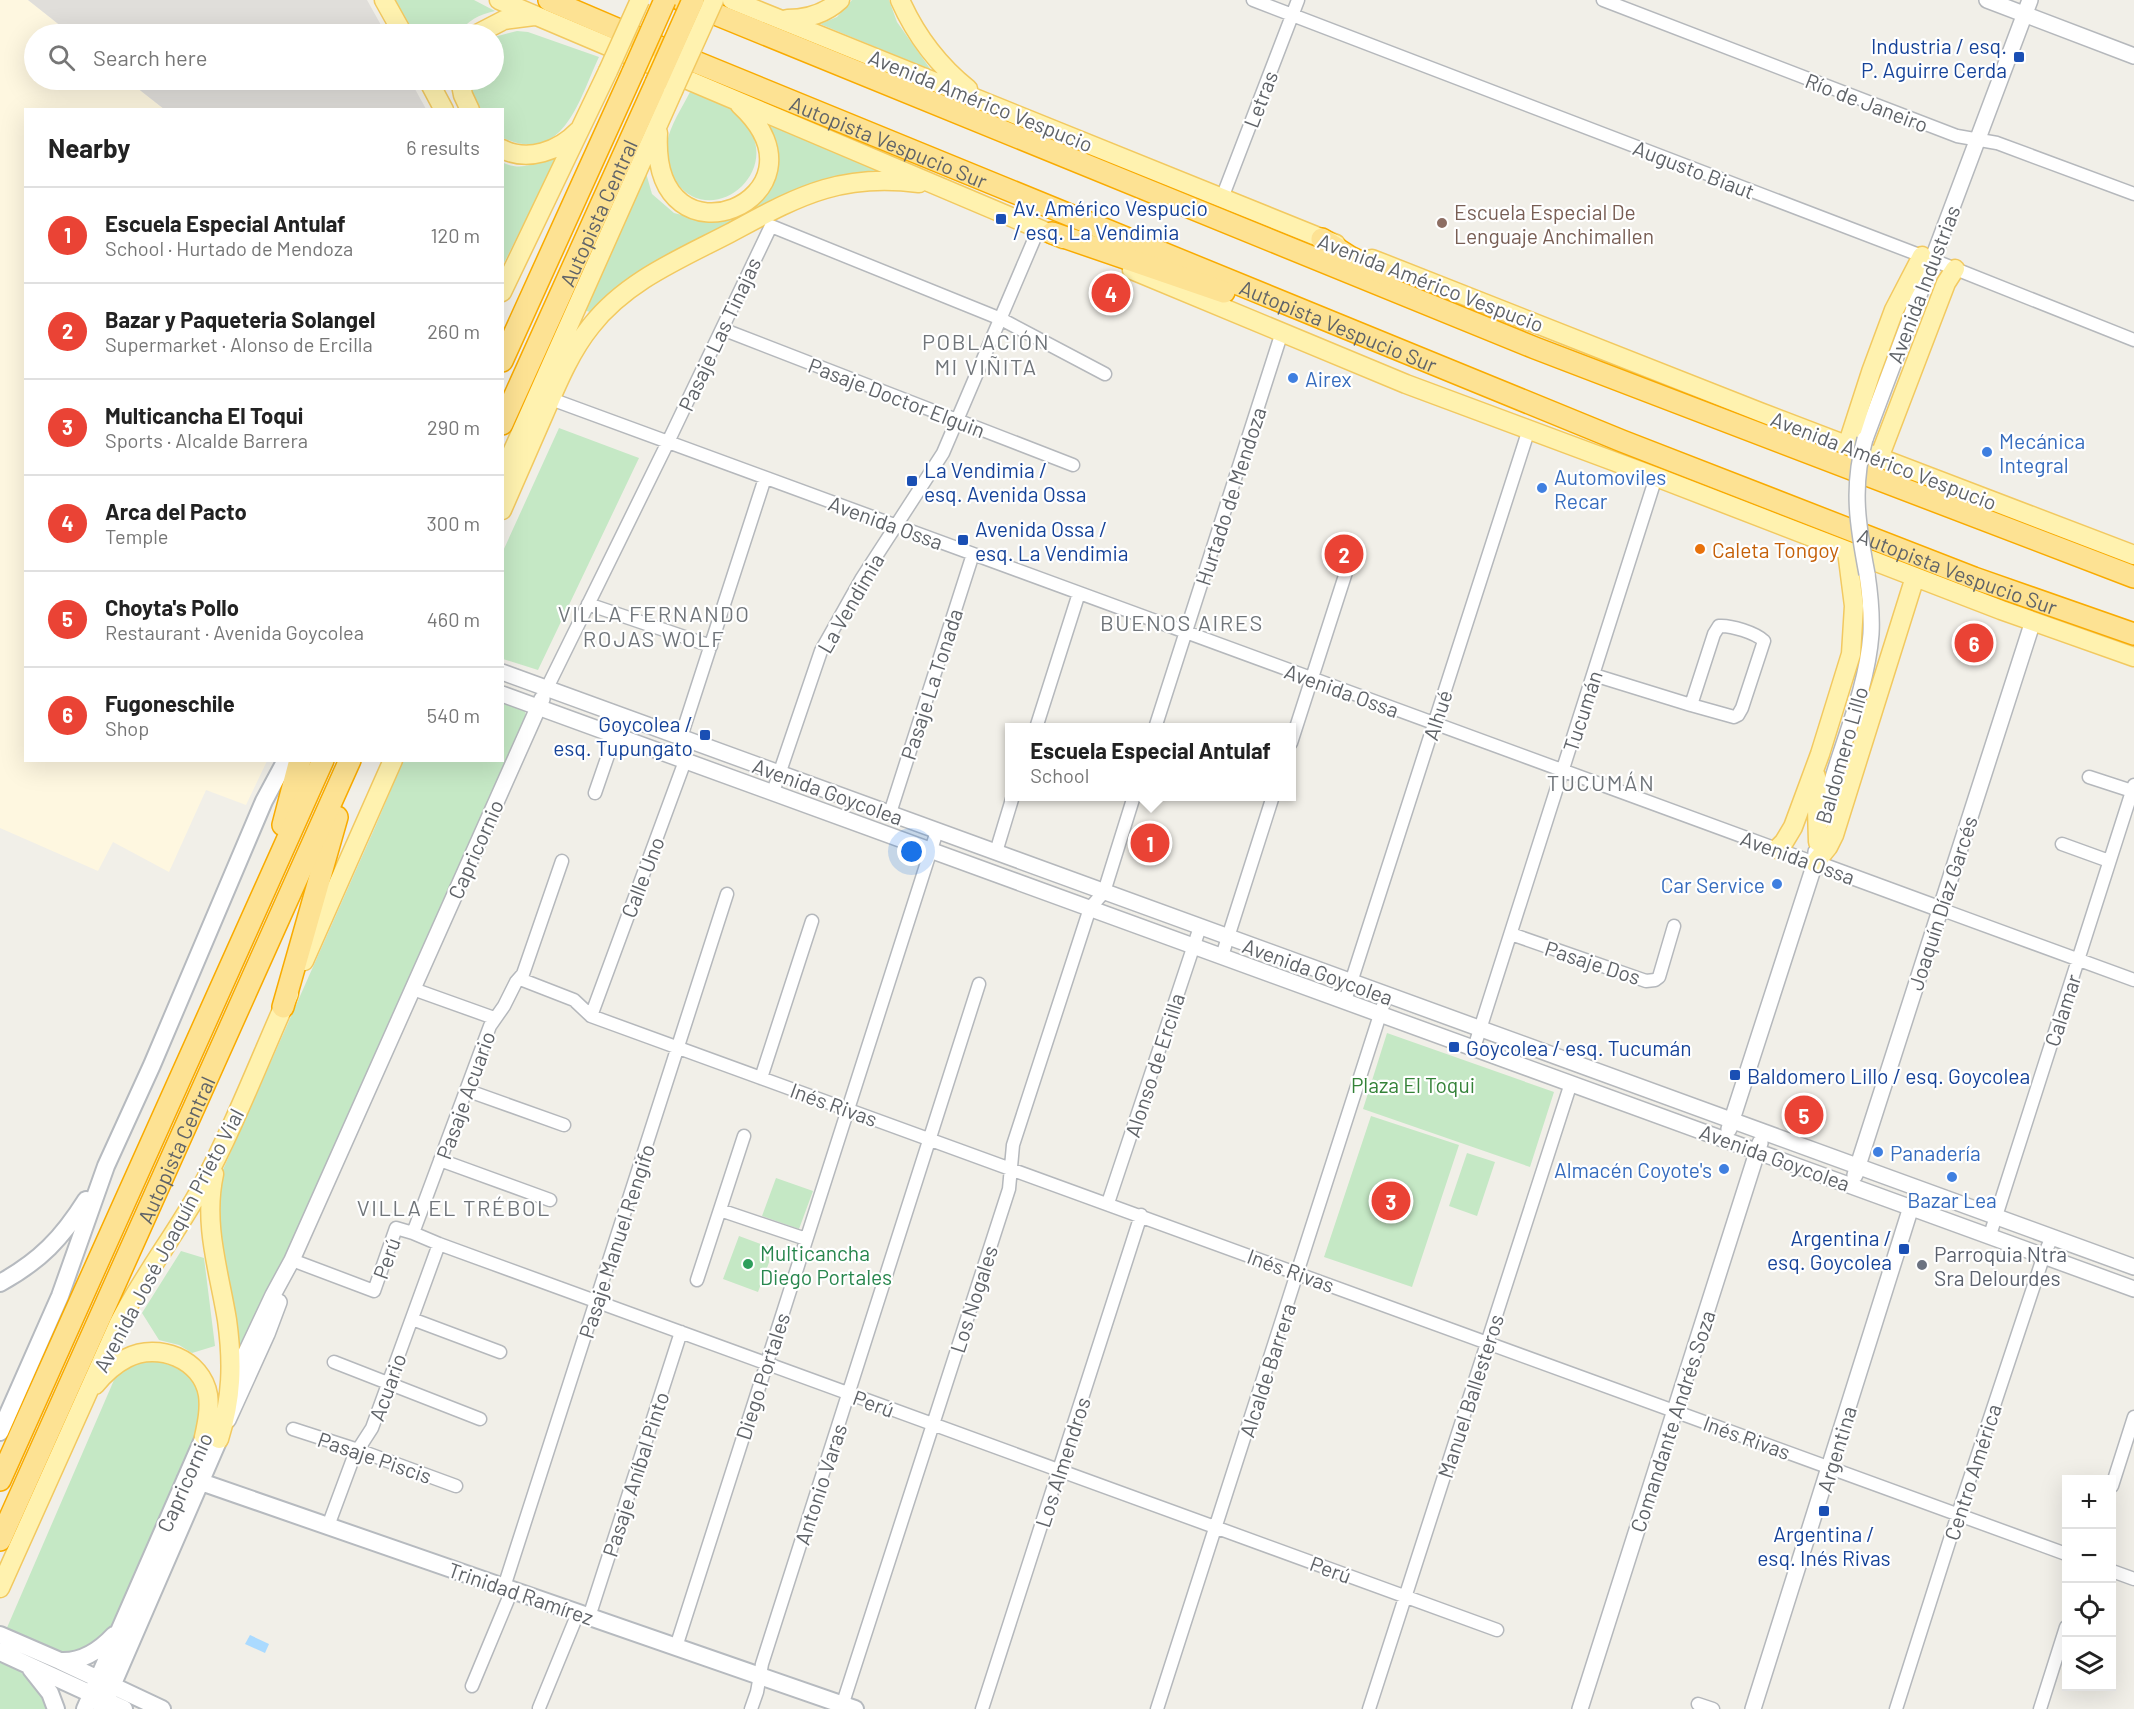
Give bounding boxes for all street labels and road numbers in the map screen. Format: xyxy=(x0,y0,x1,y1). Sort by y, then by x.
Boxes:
street label: Avenida Américo Vespucio xyxy=(865,44,1097,156)
street label: Letras xyxy=(1238,67,1282,131)
street label: Río de Janeiro xyxy=(1802,67,1932,137)
street label: Autopista Vespucio Sur xyxy=(787,90,992,193)
street label: Augusto Biaut xyxy=(1630,134,1758,204)
street label: Autopista Central xyxy=(553,135,642,290)
street label: Avenida Industrias xyxy=(1881,202,1965,366)
street label: Avenida Américo Vespucio xyxy=(1315,227,1547,337)
street label: Pasaje Las Tinajas xyxy=(672,253,766,415)
street label: Autopista Vespucio Sur xyxy=(1236,274,1441,377)
street label: Pasaje Doctor Elguin xyxy=(805,352,989,442)
street label: Hurtado de Mendoza xyxy=(1189,404,1271,588)
street label: Avenida Américo Vespucio xyxy=(1768,405,2000,515)
street label: Avenida Ossa xyxy=(825,490,947,554)
street label: Autopista Vespucio Sur xyxy=(1855,522,2061,619)
street label: La Vendimia xyxy=(811,549,889,657)
street label: Pasaje La Tonada xyxy=(895,605,967,763)
street label: Avenida Ossa xyxy=(1281,658,1403,722)
street label: Tucumán xyxy=(1557,667,1607,755)
street label: Baldomero Lillo xyxy=(1809,684,1873,826)
street label: Alhué xyxy=(1417,687,1457,743)
street label: Avenida Goycolea xyxy=(749,752,907,830)
street label: Capricornio xyxy=(442,795,508,903)
street label: Joaquín Díaz Garcés xyxy=(1902,813,1982,993)
street label: Avenida Ossa xyxy=(1737,825,1859,889)
street label: Calle Uno xyxy=(615,833,669,921)
street label: Avenida Goycolea xyxy=(1239,932,1397,1010)
street label: Pasaje Dos xyxy=(1542,935,1644,989)
street label: Calamar xyxy=(2039,970,2086,1049)
street label: Alonso de Ercilla xyxy=(1119,990,1189,1140)
street label: Pasaje Acuario xyxy=(430,1028,500,1162)
street label: Autopista Central xyxy=(131,1072,219,1227)
street label: Inés Rivas xyxy=(787,1077,881,1131)
street label: Avenida José Joaquín Prieto Vial xyxy=(88,1104,248,1376)
street label: Avenida Goycolea xyxy=(1696,1118,1854,1196)
street label: Pasaje Manuel Rengifo xyxy=(573,1141,659,1341)
street label: Perú xyxy=(367,1234,405,1282)
street label: Los Nogales xyxy=(944,1242,1002,1356)
street label: Inés Rivas xyxy=(1244,1243,1338,1297)
street label: Alcalde Barrera xyxy=(1234,1300,1300,1440)
street label: Comandante Andrés Soza xyxy=(1624,1307,1720,1535)
street label: Diego Portales xyxy=(730,1309,794,1443)
street label: Manuel Ballesteros xyxy=(1432,1311,1508,1481)
street label: Acuario xyxy=(363,1350,411,1424)
street label: Perú xyxy=(850,1384,898,1422)
street label: Pasaje Aníbal Pinto xyxy=(597,1388,673,1560)
street label: Los Almendros xyxy=(1029,1394,1095,1530)
street label: Centro América xyxy=(1938,1401,2006,1543)
street label: Argentina xyxy=(1811,1403,1861,1495)
street label: Inés Rivas xyxy=(1700,1410,1794,1464)
street label: Antonio Varas xyxy=(789,1420,851,1548)
street label: Pasaje Piscis xyxy=(315,1426,435,1488)
street label: Capricornio xyxy=(151,1428,217,1536)
street label: Perú xyxy=(1307,1550,1355,1588)
street label: Trinidad Ramírez xyxy=(445,1556,597,1630)

